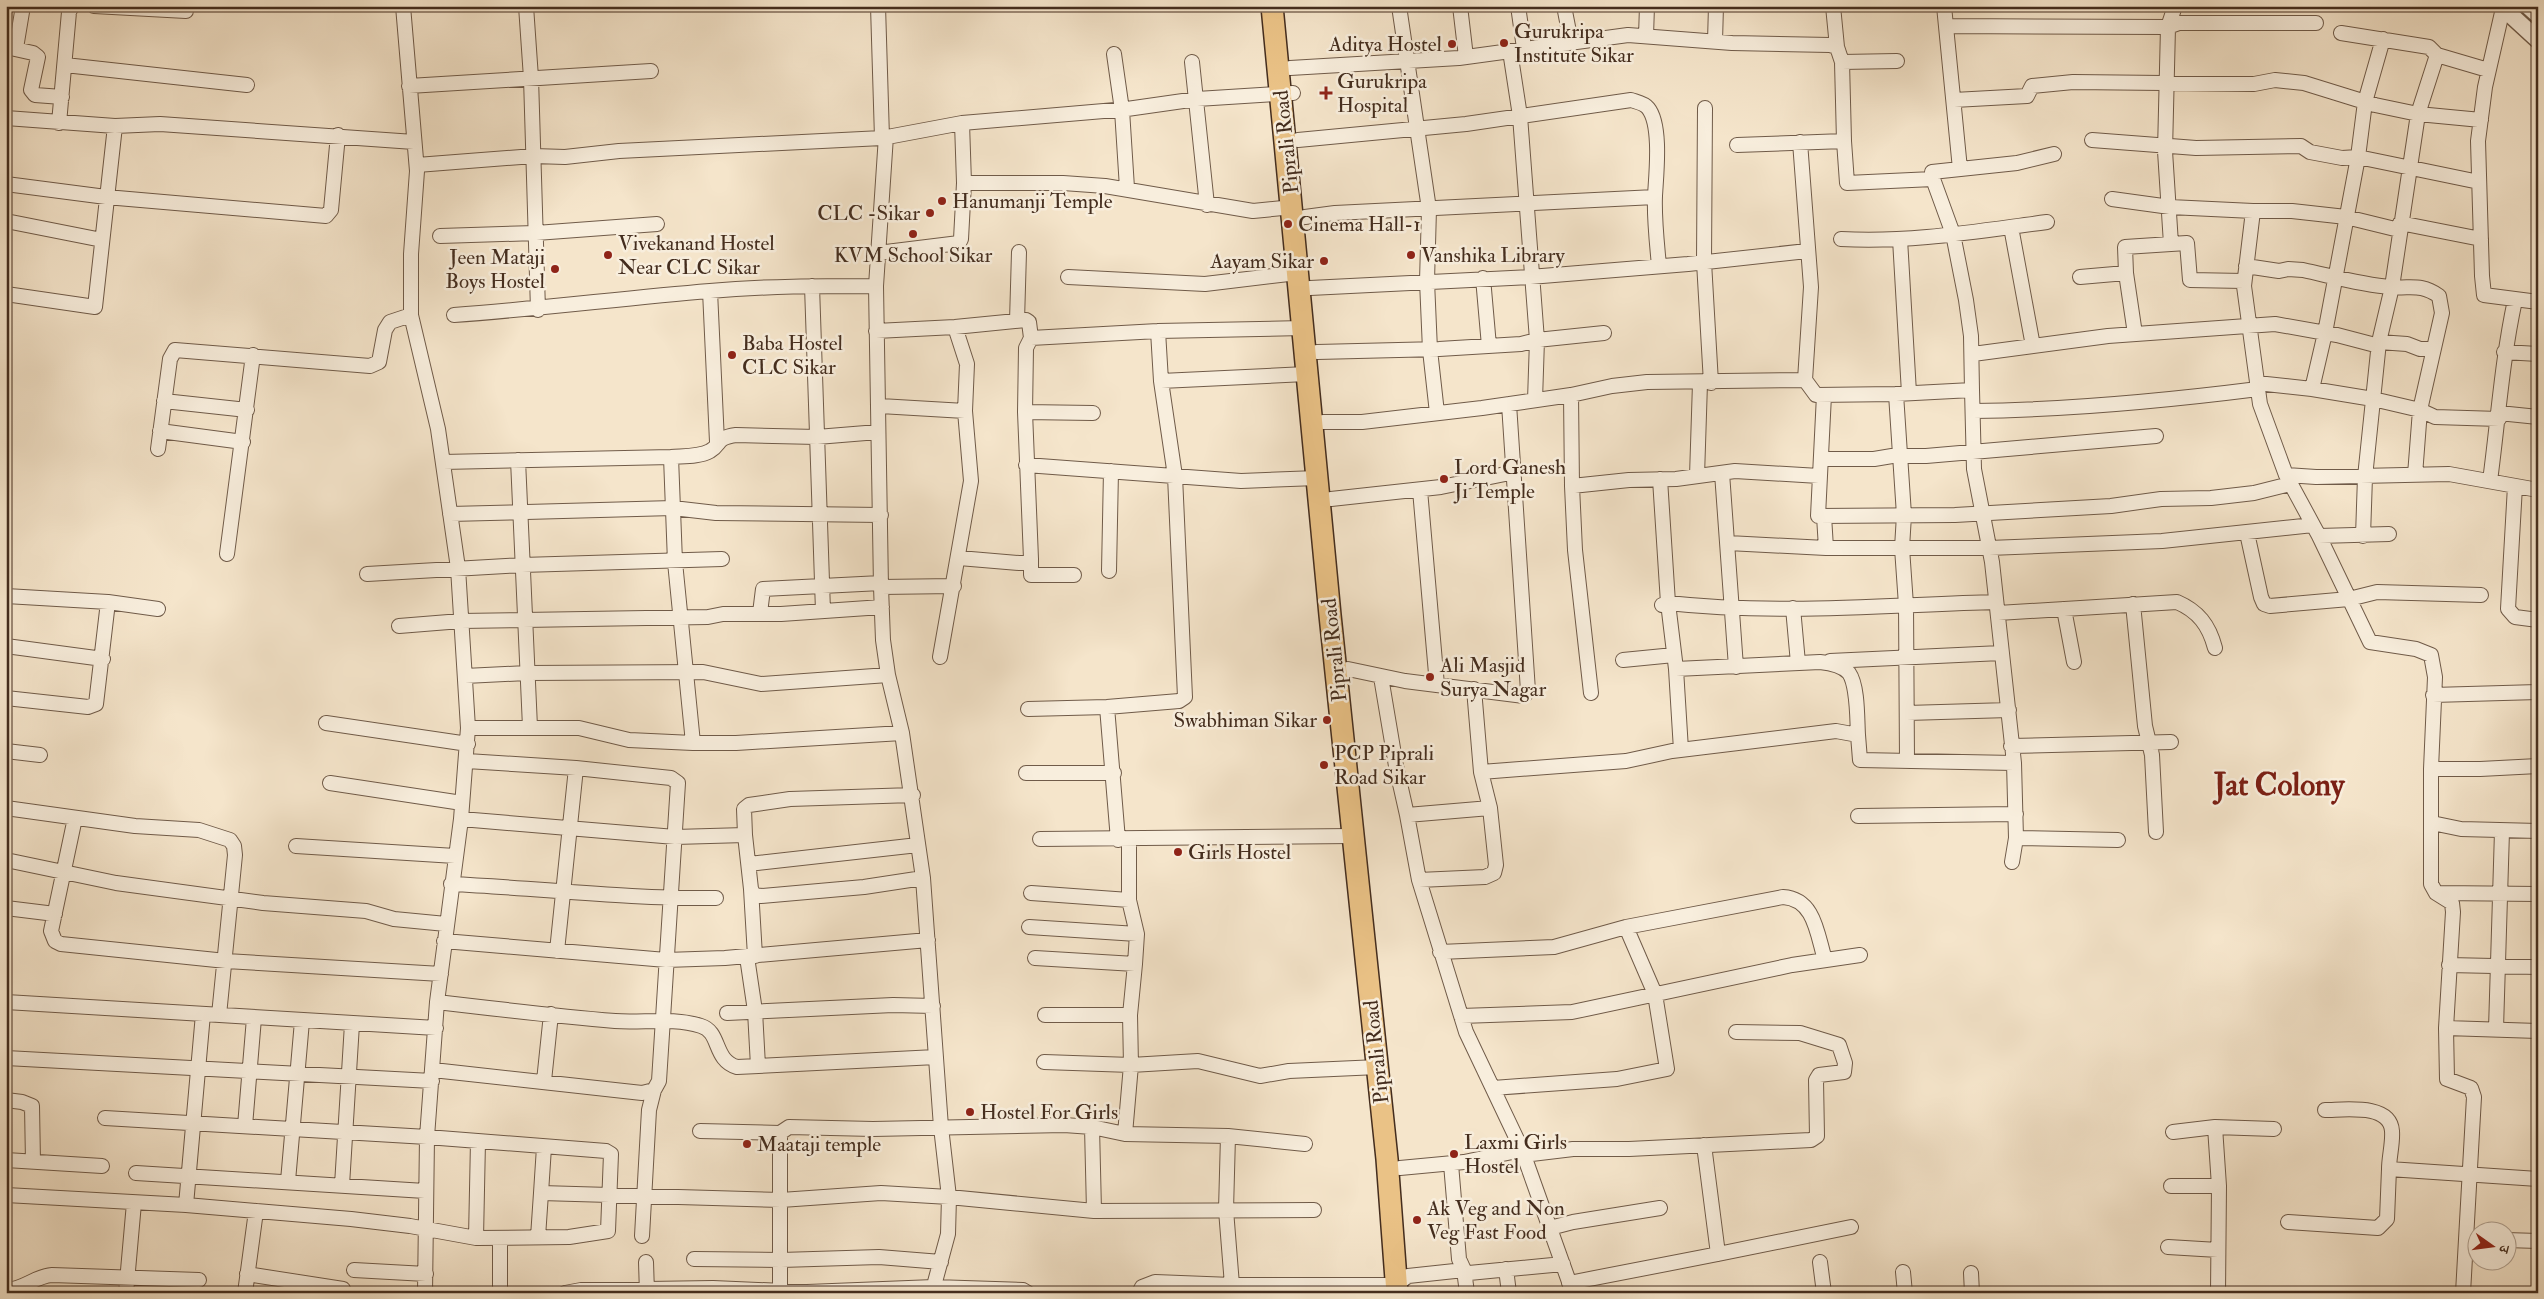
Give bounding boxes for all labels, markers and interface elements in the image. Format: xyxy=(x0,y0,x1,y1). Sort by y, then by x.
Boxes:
place label: Gurukripa Institute Sikar xyxy=(1514,18,1634,69)
place label: Aditya Hostel xyxy=(1328,31,1443,58)
marker: Gurukripa Institute Sikar xyxy=(1498,37,1510,49)
marker: Aditya Hostel xyxy=(1446,38,1458,50)
place label: Gurukripa Hospital xyxy=(1337,68,1427,119)
marker: Gurukripa Hospital xyxy=(1319,86,1333,100)
street label: Piprali Road xyxy=(1268,88,1305,195)
place label: Hanumanji Temple xyxy=(952,188,1113,215)
marker: Hanumanji Temple xyxy=(936,195,948,207)
place label: CLC -Sikar xyxy=(817,200,920,227)
marker: CLC -Sikar xyxy=(924,207,936,219)
place label: Cinema Hall-1 xyxy=(1298,211,1421,238)
marker: Cinema Hall-1 xyxy=(1282,218,1294,230)
marker: KVM School Sikar xyxy=(907,228,919,240)
place label: Vivekanand Hostel Near CLC Sikar xyxy=(618,230,775,281)
place label: KVM School Sikar xyxy=(834,242,992,269)
place label: Vanshika Library xyxy=(1421,242,1565,269)
place label: Jeen Mataji Boys Hostel xyxy=(445,244,546,295)
place label: Aayam Sikar xyxy=(1209,248,1314,275)
marker: Vivekanand Hostel Near CLC Sikar xyxy=(602,249,614,261)
marker: Vanshika Library xyxy=(1405,249,1417,261)
marker: Aayam Sikar xyxy=(1318,255,1330,267)
marker: Jeen Mataji Boys Hostel xyxy=(549,263,561,275)
place label: Baba Hostel CLC Sikar xyxy=(742,330,844,381)
marker: Baba Hostel CLC Sikar xyxy=(726,349,738,361)
place label: Lord Ganesh Ji Temple xyxy=(1453,454,1566,505)
marker: Lord Ganesh Ji Temple xyxy=(1438,473,1450,485)
street label: Piprali Road xyxy=(1316,596,1353,703)
place label: Ali Masjid Surya Nagar xyxy=(1439,652,1546,703)
marker: Ali Masjid Surya Nagar xyxy=(1424,671,1436,683)
place label: Swabhiman Sikar xyxy=(1174,707,1317,734)
marker: Swabhiman Sikar xyxy=(1321,714,1333,726)
place label: PCP Piprali Road Sikar xyxy=(1334,740,1434,791)
marker: PCP Piprali Road Sikar xyxy=(1318,759,1330,771)
district label: Jat Colony xyxy=(2212,766,2346,805)
place label: Girls Hostel xyxy=(1188,839,1292,866)
marker: Girls Hostel xyxy=(1172,846,1184,858)
street label: Piprali Road xyxy=(1358,998,1395,1105)
place label: Hostel For Girls xyxy=(980,1099,1118,1126)
marker: Hostel For Girls xyxy=(964,1106,976,1118)
place label: Laxmi Girls Hostel xyxy=(1464,1129,1567,1180)
place label: Maataji temple xyxy=(757,1131,881,1158)
marker: Maataji temple xyxy=(741,1138,753,1150)
marker: Laxmi Girls Hostel xyxy=(1448,1148,1460,1160)
place label: Ak Veg and Non Veg Fast Food xyxy=(1426,1195,1565,1246)
marker: Ak Veg and Non Veg Fast Food xyxy=(1411,1214,1423,1226)
north arrow xyxy=(2466,1222,2516,1272)
text: उ xyxy=(2495,1243,2513,1255)

